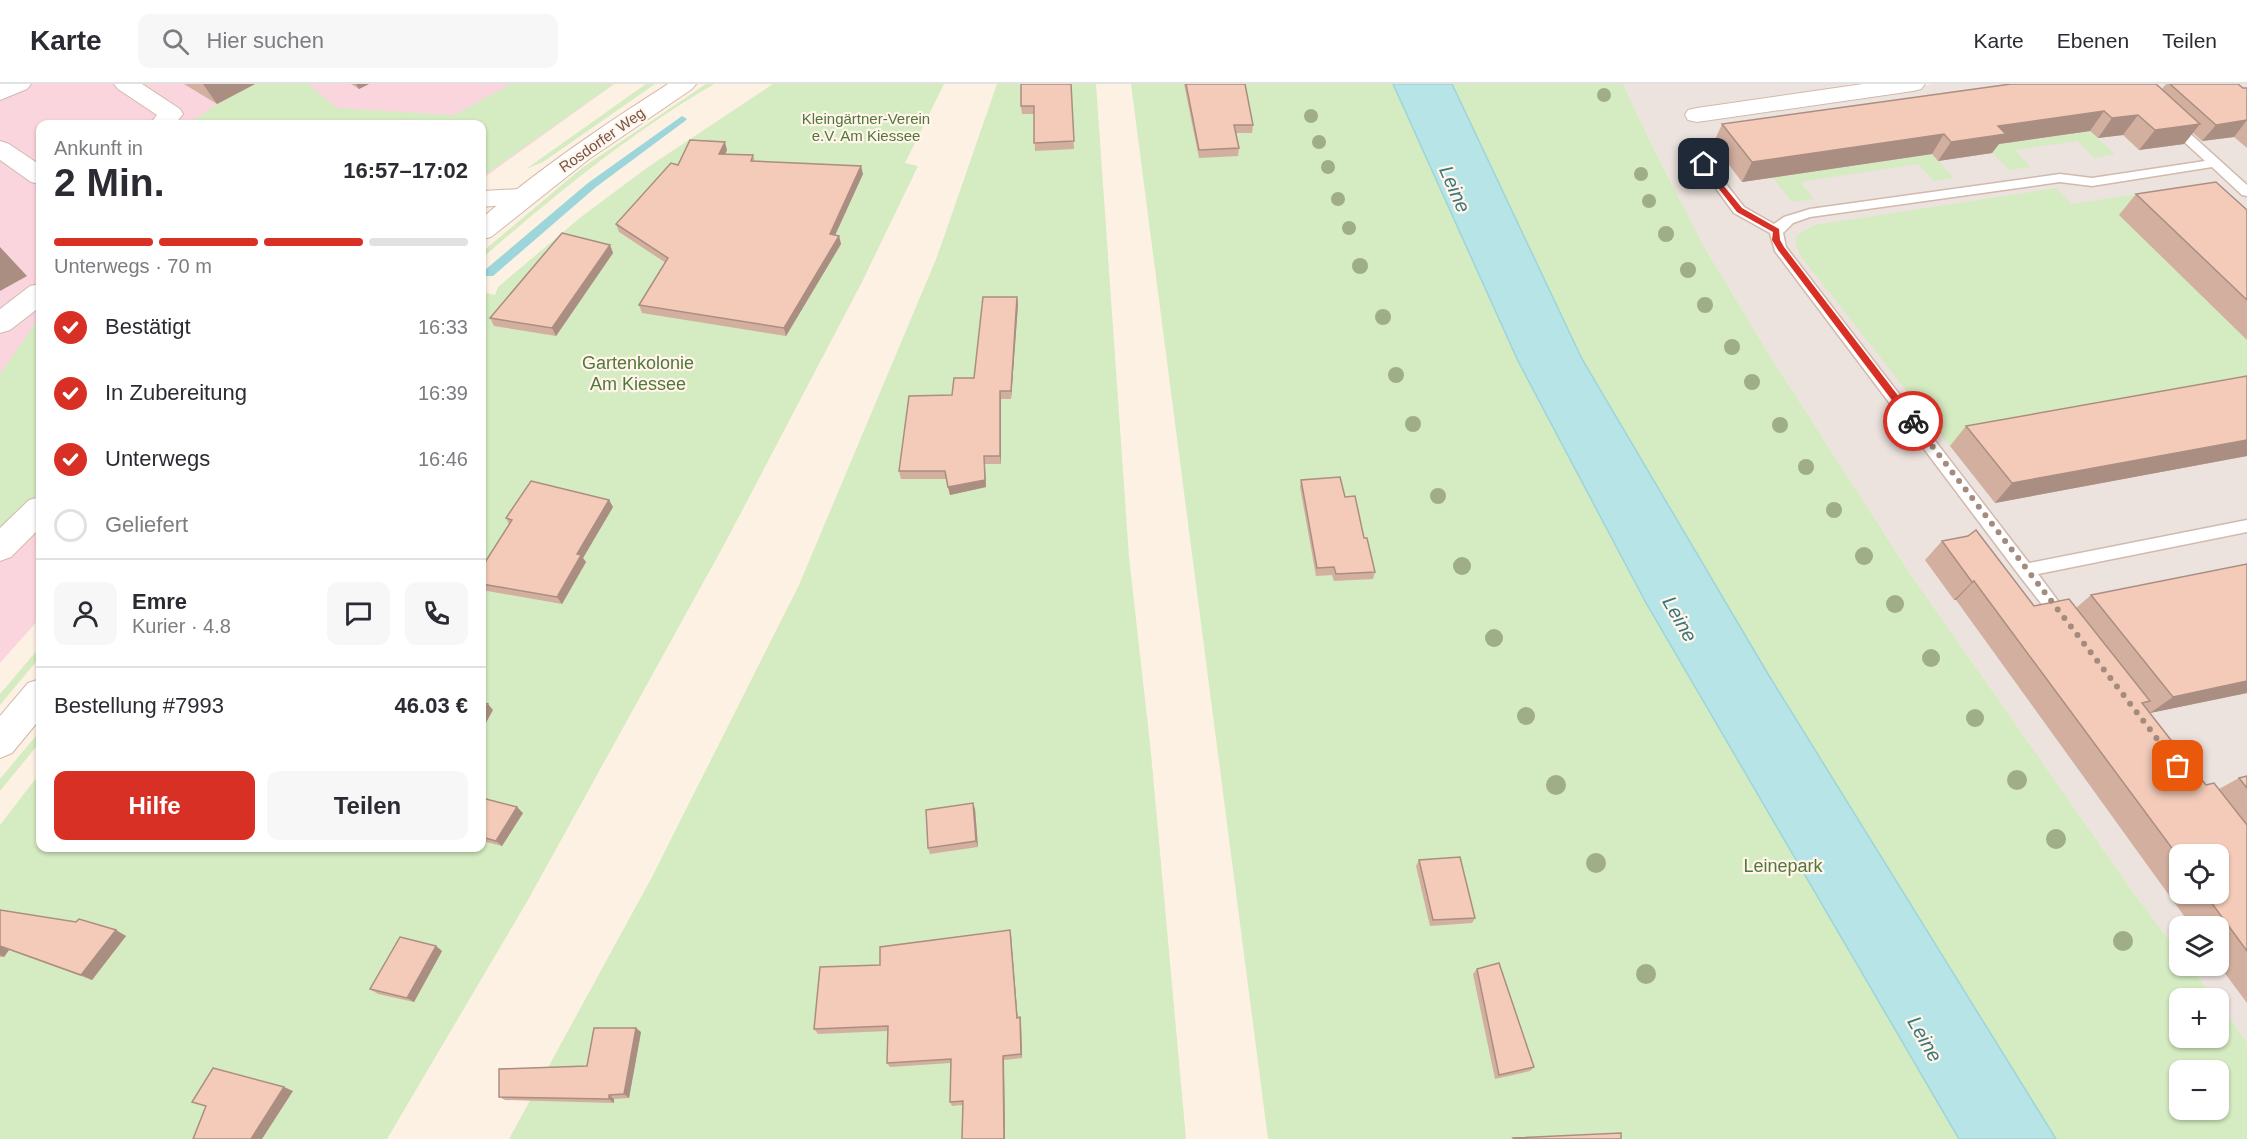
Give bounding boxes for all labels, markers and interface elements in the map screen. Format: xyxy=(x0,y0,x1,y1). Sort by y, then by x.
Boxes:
search box xyxy=(138,14,558,68)
text: Karte xyxy=(30,25,102,56)
icon: search xyxy=(159,25,192,58)
text: Hier suchen xyxy=(207,28,324,53)
text: Karte xyxy=(1974,29,2024,52)
text: Ebenen xyxy=(2057,29,2129,52)
text: Teilen xyxy=(2162,29,2217,52)
street label: Rosdorfer Weg xyxy=(556,104,648,175)
park label: Kleingärtner-Verein e.V. Am Kiessee xyxy=(802,110,930,144)
text: Ankunft in xyxy=(54,137,143,159)
pin xyxy=(1678,138,1729,189)
icon: home xyxy=(1687,147,1720,180)
text: 16:57–17:02 xyxy=(343,158,468,183)
text: 2 Min. xyxy=(54,161,165,204)
water label: Leine xyxy=(1435,162,1475,216)
text: Unterwegs · 70 m xyxy=(54,255,212,277)
icon: check xyxy=(54,311,87,344)
text: Bestätigt xyxy=(105,314,191,339)
text: 16:33 xyxy=(418,316,468,338)
park label: Gartenkolonie Am Kiessee xyxy=(582,353,694,394)
icon: check xyxy=(54,377,87,410)
text: In Zubereitung xyxy=(105,380,247,405)
text: 16:39 xyxy=(418,382,468,404)
courier xyxy=(1883,391,1943,451)
icon: bike xyxy=(1897,405,1930,438)
icon: check xyxy=(54,443,87,476)
text: Unterwegs xyxy=(105,446,210,471)
text: 16:46 xyxy=(418,448,468,470)
text: Geliefert xyxy=(105,512,188,537)
button: person xyxy=(54,582,117,645)
button: chat xyxy=(327,582,390,645)
button: phone xyxy=(405,582,468,645)
text: Emre xyxy=(132,589,187,614)
water label: Leine xyxy=(1658,592,1702,646)
text: Kurier · 4.8 xyxy=(132,615,231,637)
text: Bestellung #7993 xyxy=(54,693,224,718)
text: 46.03 € xyxy=(395,693,468,718)
pin xyxy=(2152,740,2203,791)
icon: bag xyxy=(2161,749,2194,782)
button: Hilfe xyxy=(54,771,255,840)
button: Teilen xyxy=(267,771,468,840)
map controls xyxy=(2169,844,2229,1120)
button: locate xyxy=(2169,844,2229,904)
park label: Leinepark xyxy=(1743,856,1824,876)
button: layers xyxy=(2169,916,2229,976)
button: + xyxy=(2169,988,2229,1048)
water label: Leine xyxy=(1903,1012,1947,1066)
button: − xyxy=(2169,1060,2229,1120)

